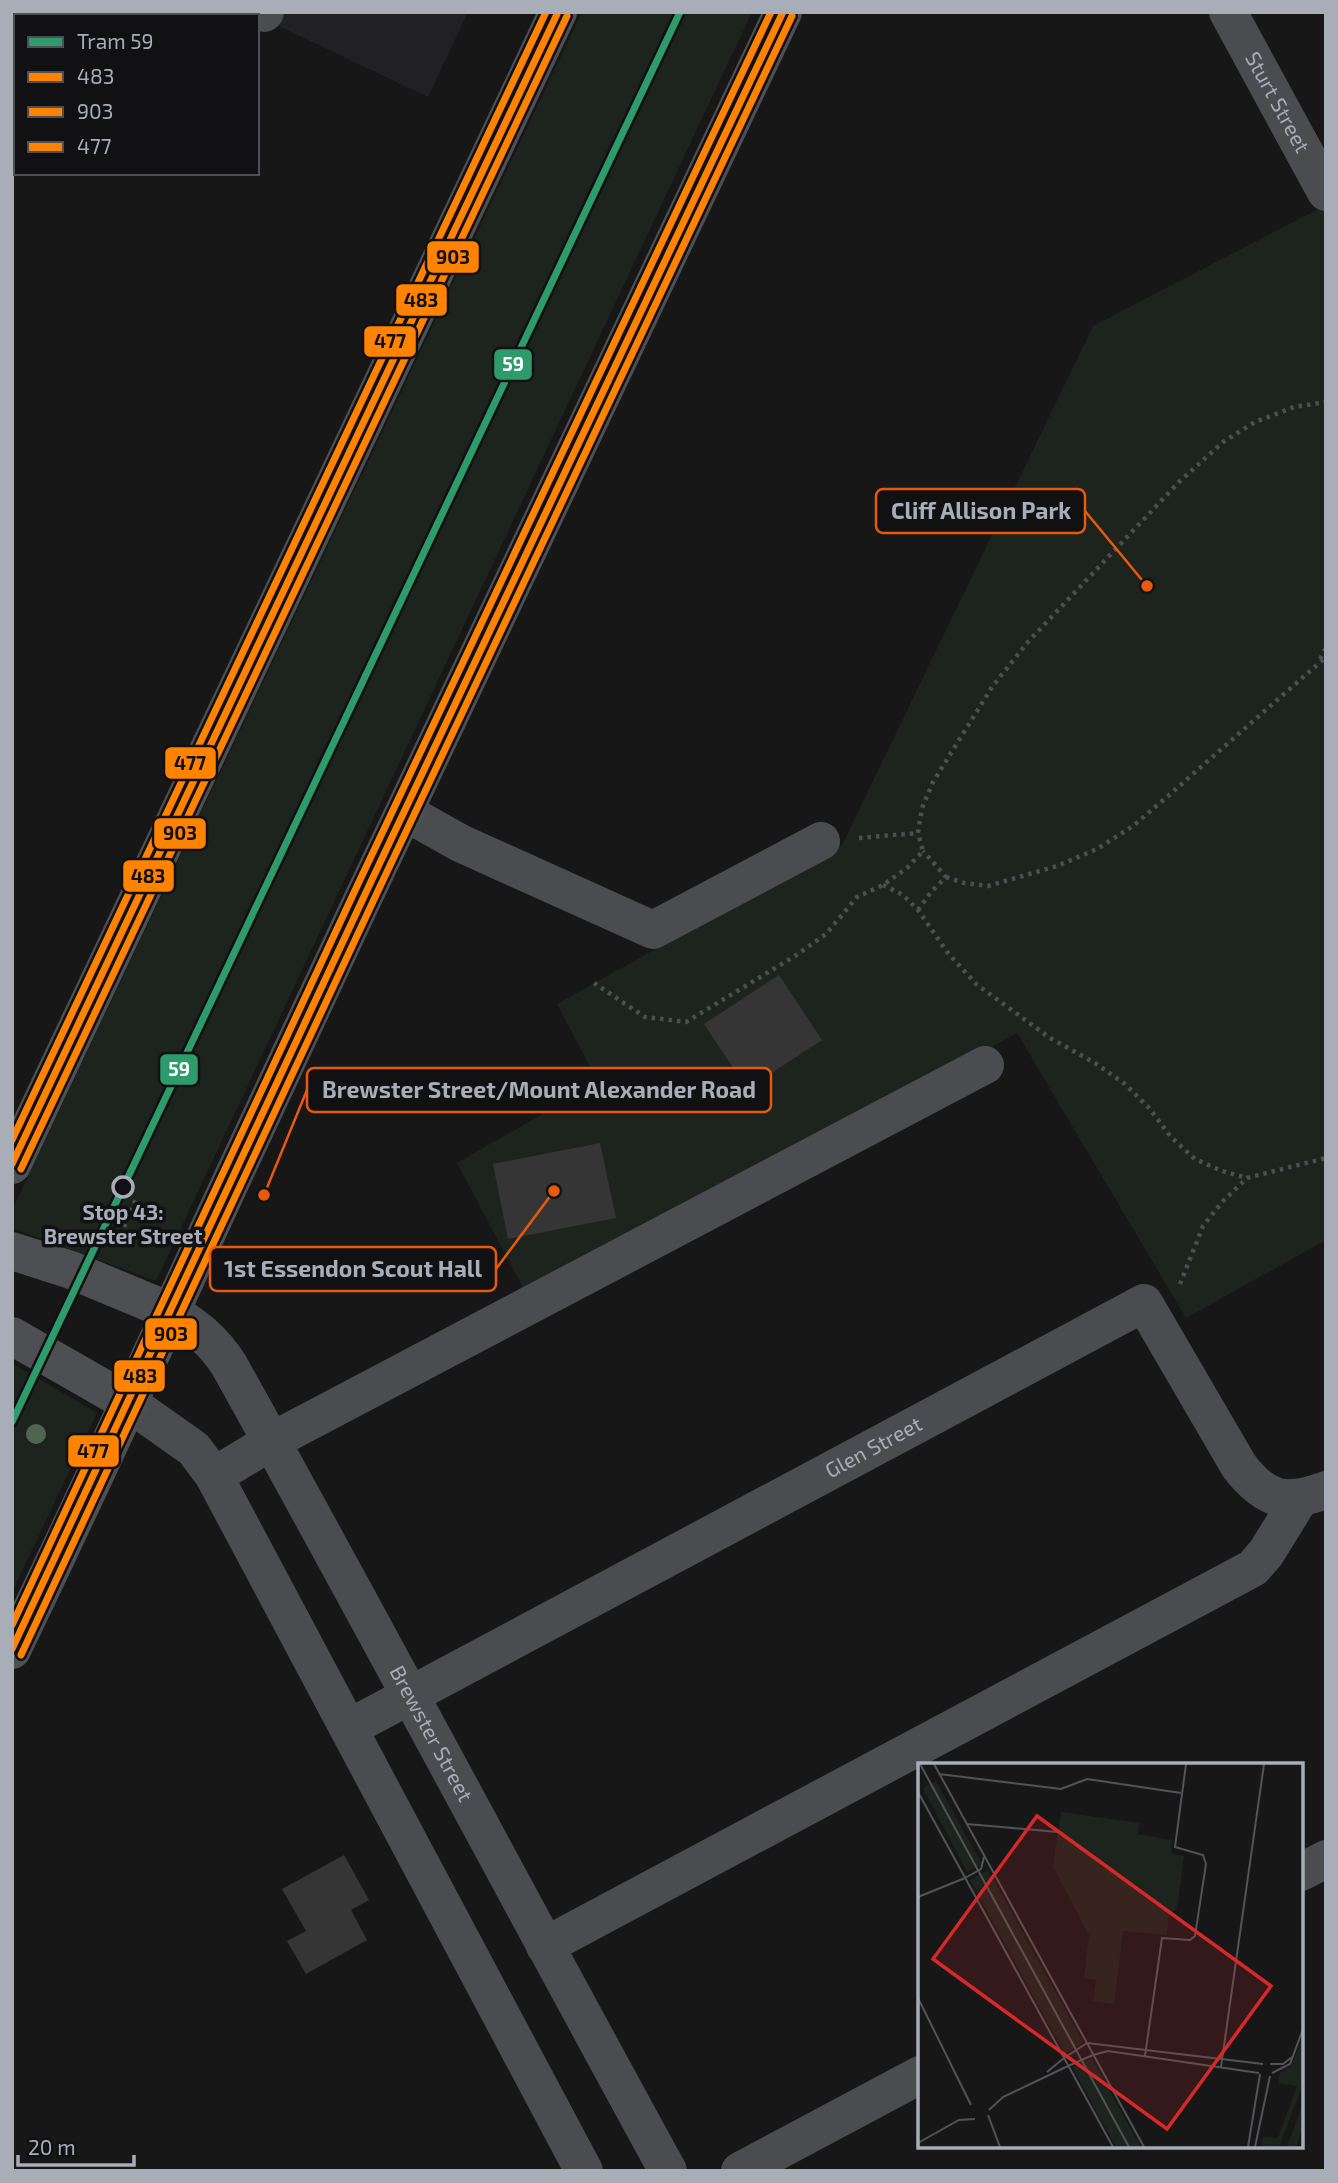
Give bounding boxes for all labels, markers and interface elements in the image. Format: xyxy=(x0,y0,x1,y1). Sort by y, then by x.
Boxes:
legend xyxy=(14,14,259,175)
text: Tram 59 xyxy=(77,28,154,53)
street label: Sturt Street xyxy=(1241,47,1316,157)
text: 483 xyxy=(77,63,114,88)
text: 903 xyxy=(77,98,113,123)
text: 477 xyxy=(77,133,112,158)
line badge: 903 xyxy=(426,240,480,274)
text: 903 xyxy=(436,245,470,268)
line badge: 483 xyxy=(395,283,448,317)
text: 483 xyxy=(404,288,438,311)
line badge: 477 xyxy=(363,325,417,358)
text: 477 xyxy=(374,329,406,352)
line badge: 59 xyxy=(493,348,533,381)
text: 59 xyxy=(502,352,524,375)
callout: Cliff Allison Park xyxy=(876,489,1085,533)
text: Cliff Allison Park xyxy=(891,496,1071,524)
line badge: 477 xyxy=(164,746,217,780)
text: 477 xyxy=(174,751,206,774)
line badge: 903 xyxy=(153,817,207,850)
text: 903 xyxy=(163,821,197,844)
line badge: 483 xyxy=(122,859,175,893)
text: 483 xyxy=(131,864,165,887)
line badge: 59 xyxy=(159,1053,199,1086)
text: 59 xyxy=(168,1057,190,1080)
callout: Brewster Street/Mount Alexander Road xyxy=(307,1068,771,1112)
text: Brewster Street/Mount Alexander Road xyxy=(322,1075,756,1103)
marker: Stop 43: Brewster Street xyxy=(112,1176,134,1198)
place label: Stop 43: Brewster Street xyxy=(44,1199,203,1248)
callout: 1st Essendon Scout Hall xyxy=(210,1247,496,1291)
text: 1st Essendon Scout Hall xyxy=(224,1254,482,1282)
line badge: 903 xyxy=(144,1317,198,1351)
text: 903 xyxy=(154,1322,188,1345)
line badge: 483 xyxy=(113,1359,166,1393)
text: 483 xyxy=(123,1364,157,1387)
street label: Glen Street xyxy=(820,1410,926,1482)
line badge: 477 xyxy=(67,1434,120,1468)
text: 477 xyxy=(77,1439,109,1462)
street label: Brewster Street xyxy=(385,1661,479,1805)
inset map xyxy=(918,1763,1303,2148)
scale bar xyxy=(18,2124,133,2168)
text: 20 m xyxy=(28,2134,76,2159)

